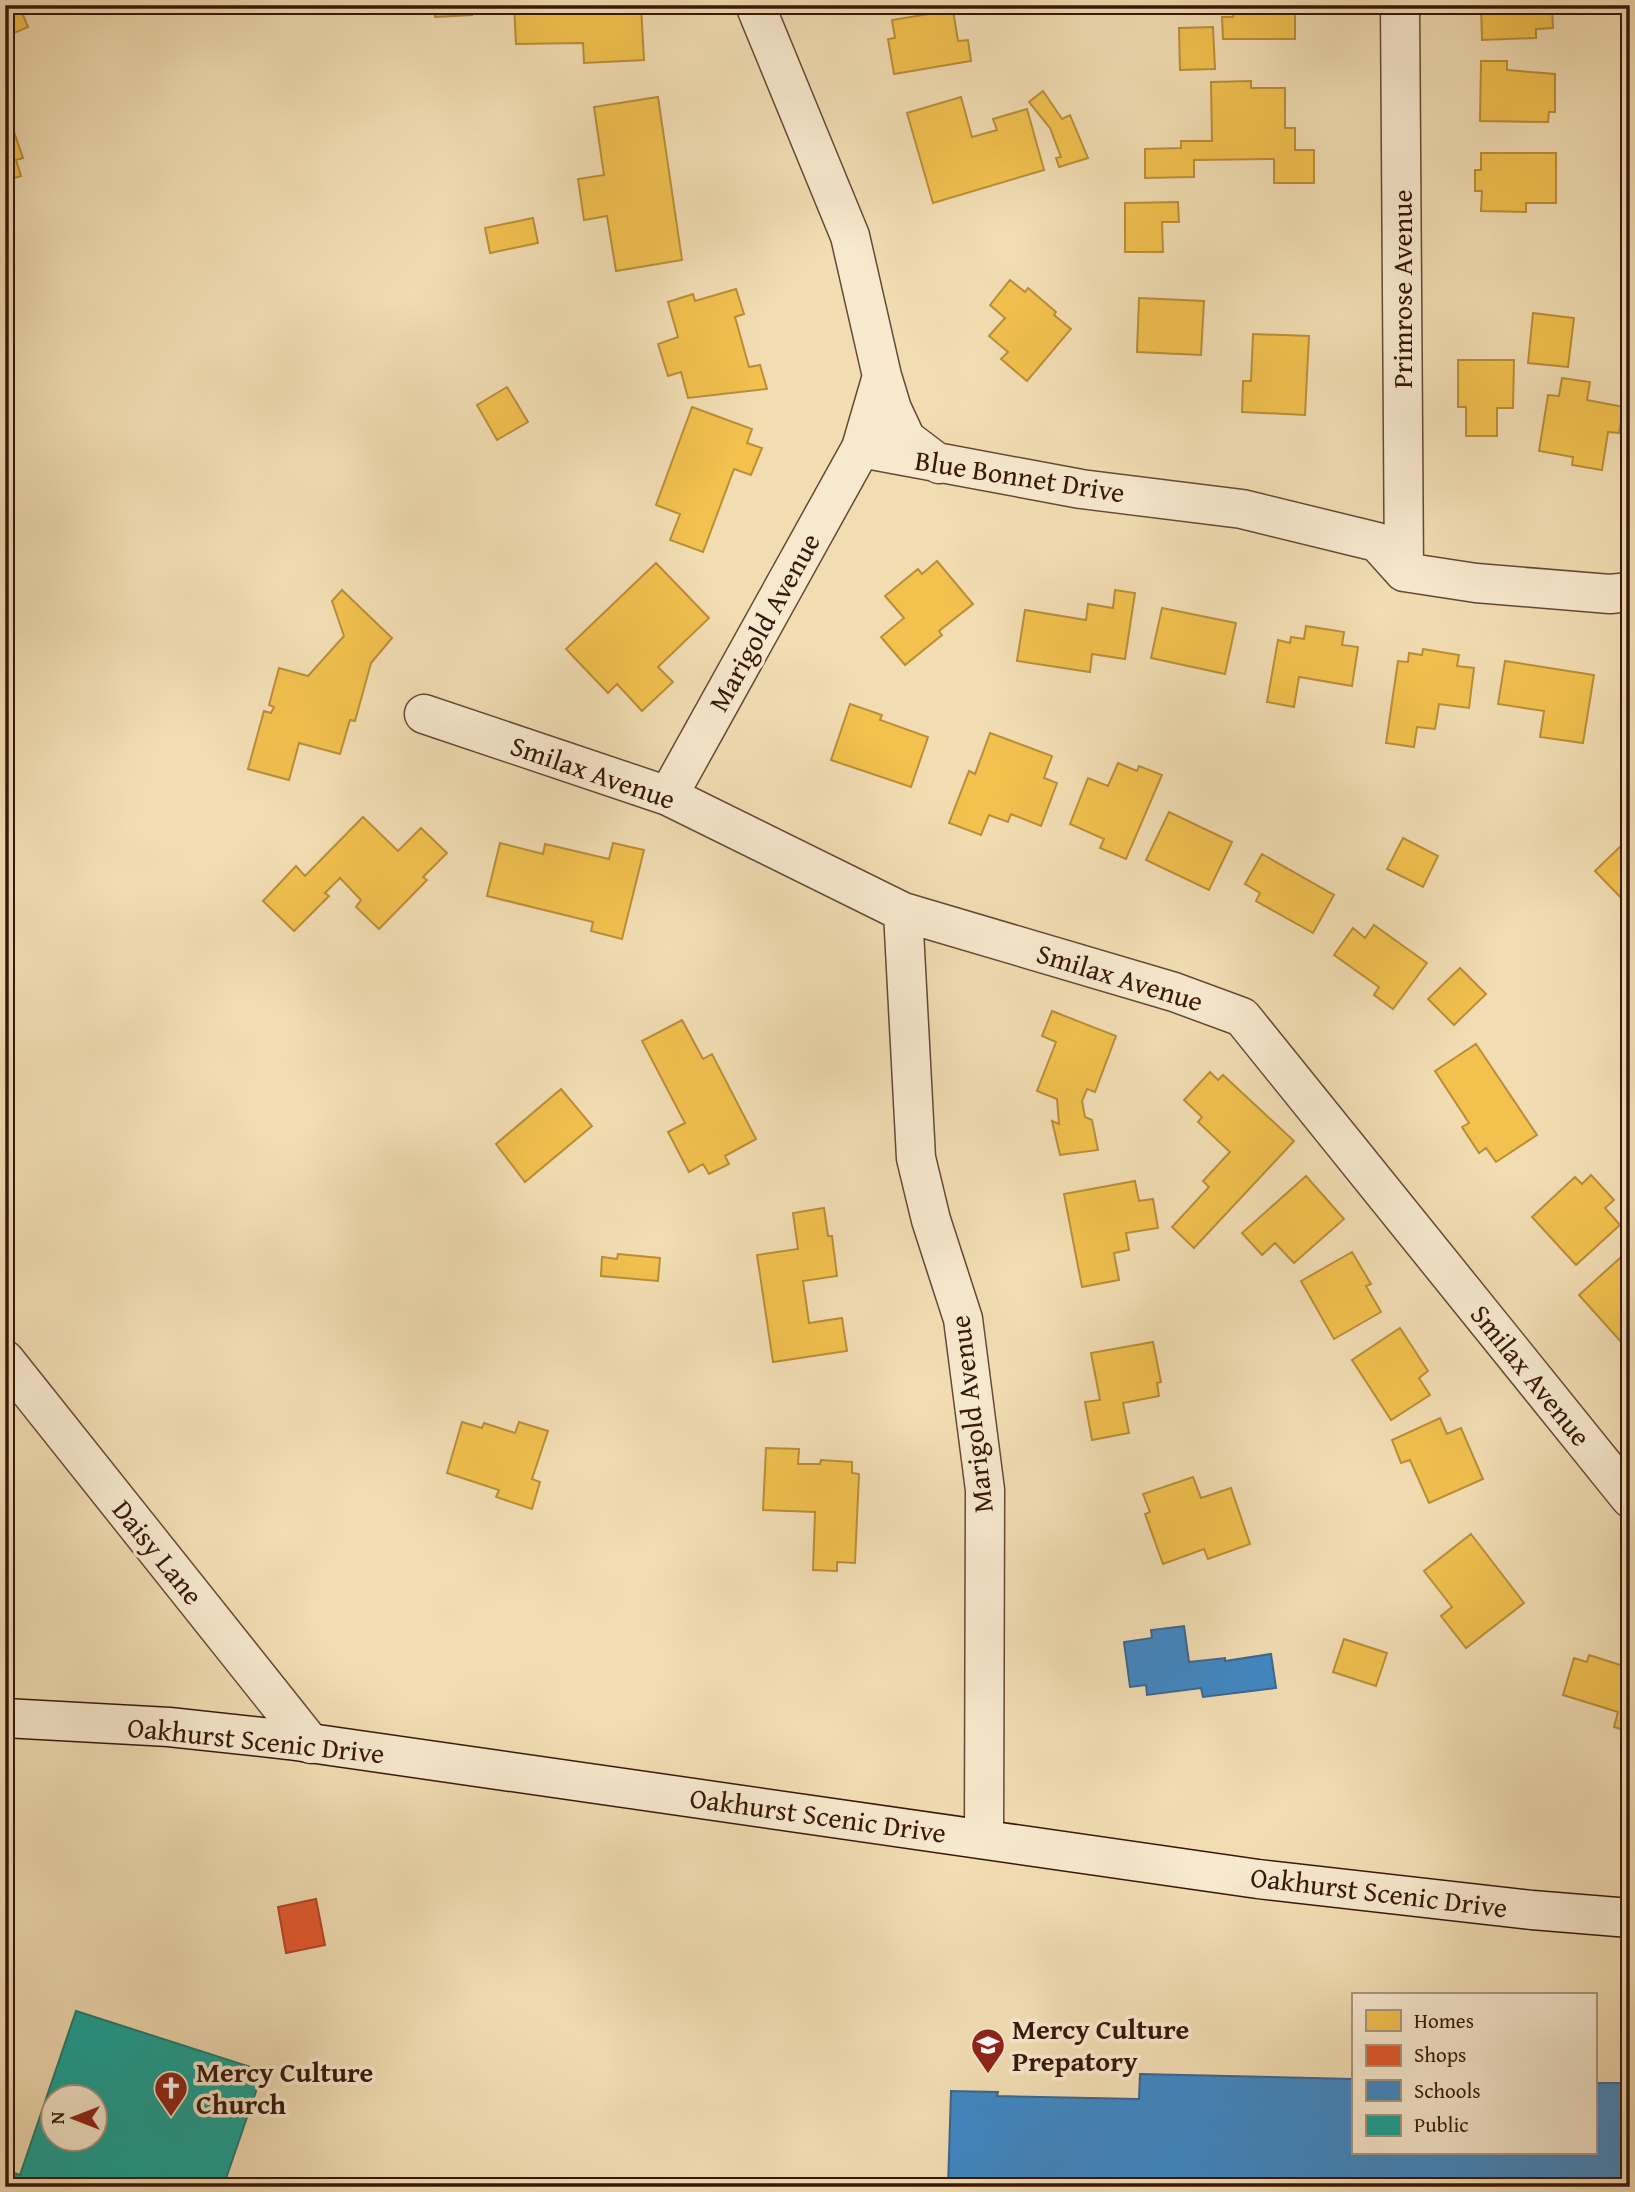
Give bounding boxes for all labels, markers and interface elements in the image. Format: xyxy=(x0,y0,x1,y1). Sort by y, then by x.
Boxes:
street label: Primrose Avenue xyxy=(1381,189,1422,389)
street label: Blue Bonnet Drive xyxy=(912,439,1128,512)
street label: Marigold Avenue xyxy=(697,525,830,719)
street label: Smilax Avenue xyxy=(505,724,681,819)
street label: Smilax Avenue xyxy=(1032,932,1208,1021)
street label: Smilax Avenue xyxy=(1461,1295,1601,1454)
street label: Marigold Avenue xyxy=(938,1313,1003,1515)
street label: Daisy Lane xyxy=(103,1490,214,1613)
street label: Oakhurst Scenic Drive xyxy=(125,1706,387,1773)
street label: Oakhurst Scenic Drive xyxy=(687,1776,949,1853)
street label: Oakhurst Scenic Drive xyxy=(1248,1855,1510,1928)
legend xyxy=(1352,1993,1596,2154)
text: Homes xyxy=(1414,2005,1474,2036)
place label: Mercy Culture Prepatory xyxy=(1012,2008,1189,2081)
school or university icon: Mercy Culture Prepatory xyxy=(969,2026,1007,2075)
text: Shops xyxy=(1414,2039,1466,2070)
place label: Mercy Culture Church xyxy=(196,2051,373,2124)
church icon: Mercy Culture Church xyxy=(152,2069,190,2118)
text: Schools xyxy=(1414,2075,1481,2106)
north arrow xyxy=(38,2084,108,2154)
text: Public xyxy=(1414,2109,1469,2140)
text: N xyxy=(43,2111,71,2124)

